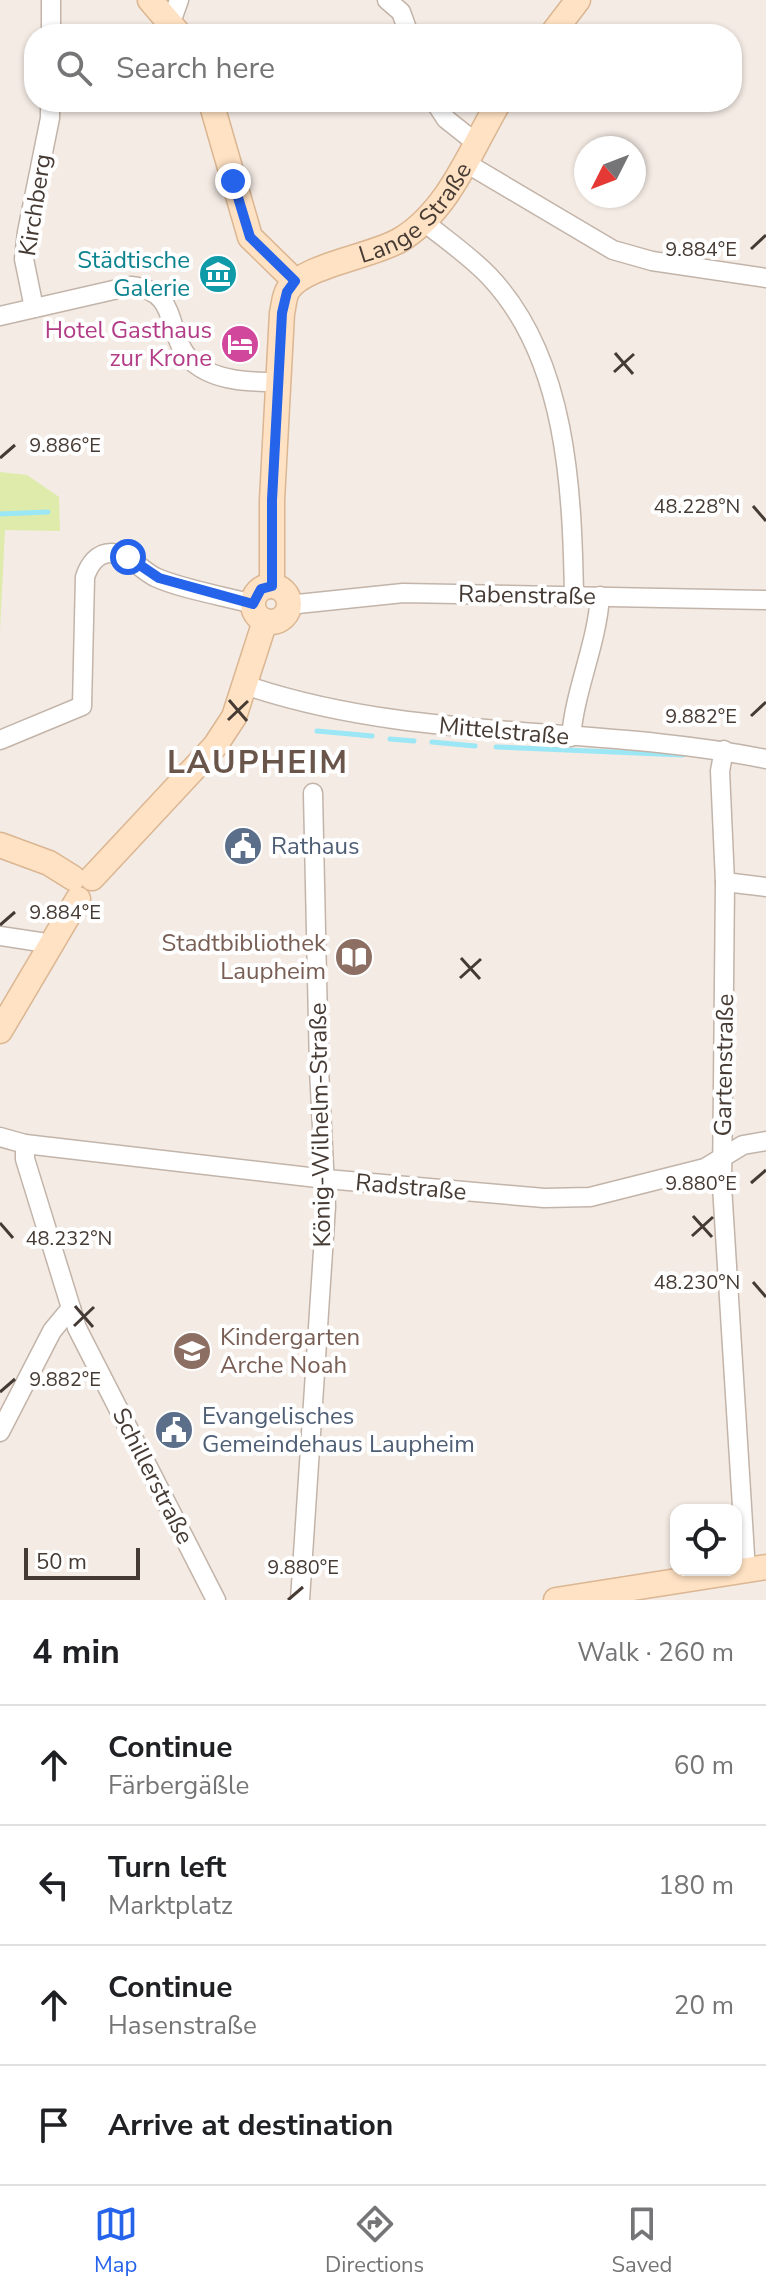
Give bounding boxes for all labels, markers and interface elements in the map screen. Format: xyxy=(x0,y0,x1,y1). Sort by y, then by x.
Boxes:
search box xyxy=(24,24,742,112)
icon: search xyxy=(52,46,96,90)
text: Search here xyxy=(116,48,275,89)
north arrow xyxy=(574,136,646,208)
street label: Kirchberg xyxy=(11,152,59,258)
street label: Lange Straße xyxy=(355,156,479,271)
route end xyxy=(215,163,251,199)
text: 9.884°E xyxy=(665,236,737,263)
place label: Städtische Galerie xyxy=(77,244,190,304)
museum icon: Städtische Galerie xyxy=(197,253,239,295)
place label: Hotel Gasthaus zur Krone xyxy=(45,314,212,374)
hotel icon: Hotel Gasthaus zur Krone xyxy=(219,323,261,365)
text: 9.886°E xyxy=(29,432,101,459)
text: 48.228°N xyxy=(654,493,740,520)
route start xyxy=(110,539,146,575)
street label: Rabenstraße xyxy=(458,578,596,612)
text: 9.882°E xyxy=(665,703,737,730)
street label: Mittelstraße xyxy=(437,709,571,753)
district label: LAUPHEIM xyxy=(167,741,349,784)
public building icon: Rathaus xyxy=(222,825,264,867)
place label: Rathaus xyxy=(271,830,360,862)
text: 9.884°E xyxy=(29,899,101,926)
place label: Stadtbibliothek Laupheim xyxy=(162,927,327,987)
library icon: Stadtbibliothek Laupheim xyxy=(333,936,375,978)
street label: Gartenstraße xyxy=(707,993,741,1137)
street label: König-Wilhelm-Straße xyxy=(302,1002,338,1248)
street label: Radstraße xyxy=(354,1166,468,1208)
text: 9.880°E xyxy=(665,1170,737,1197)
text: 48.232°N xyxy=(26,1225,112,1252)
text: 48.230°N xyxy=(654,1269,740,1296)
place label: Kindergarten Arche Noah xyxy=(220,1321,360,1381)
school or university icon: Kindergarten Arche Noah xyxy=(171,1330,213,1372)
text: 9.882°E xyxy=(29,1366,101,1393)
place label: Evangelisches Gemeindehaus Laupheim xyxy=(202,1400,475,1460)
street label: Schillerstraße xyxy=(105,1402,201,1550)
public building icon: Evangelisches Gemeindehaus Laupheim xyxy=(153,1409,195,1451)
map controls xyxy=(670,1504,742,1576)
button: locate xyxy=(670,1504,742,1576)
scale bar xyxy=(24,1544,140,1580)
text: 50 m xyxy=(36,1547,87,1577)
text: 9.880°E xyxy=(267,1554,339,1581)
text: 4 min xyxy=(32,1629,120,1675)
text: Walk · 260 m xyxy=(577,1635,734,1670)
text: Continue xyxy=(108,1727,233,1768)
icon: ahead xyxy=(32,1743,76,1787)
text: 60 m xyxy=(674,1748,734,1783)
text: Färbergäßle xyxy=(108,1768,249,1803)
text: Turn left xyxy=(108,1847,226,1888)
icon: left xyxy=(32,1863,76,1907)
text: 180 m xyxy=(658,1868,734,1903)
text: Marktplatz xyxy=(108,1888,233,1923)
text: Continue xyxy=(108,1967,233,2008)
icon: ahead xyxy=(32,1983,76,2027)
text: 20 m xyxy=(674,1988,734,2023)
text: Hasenstraße xyxy=(108,2008,257,2043)
icon: arrive xyxy=(32,2103,76,2147)
text: Arrive at destination xyxy=(108,2105,393,2146)
tab: Map xyxy=(94,2202,138,2280)
tab: Directions xyxy=(325,2202,424,2280)
tab: Saved xyxy=(612,2202,672,2280)

